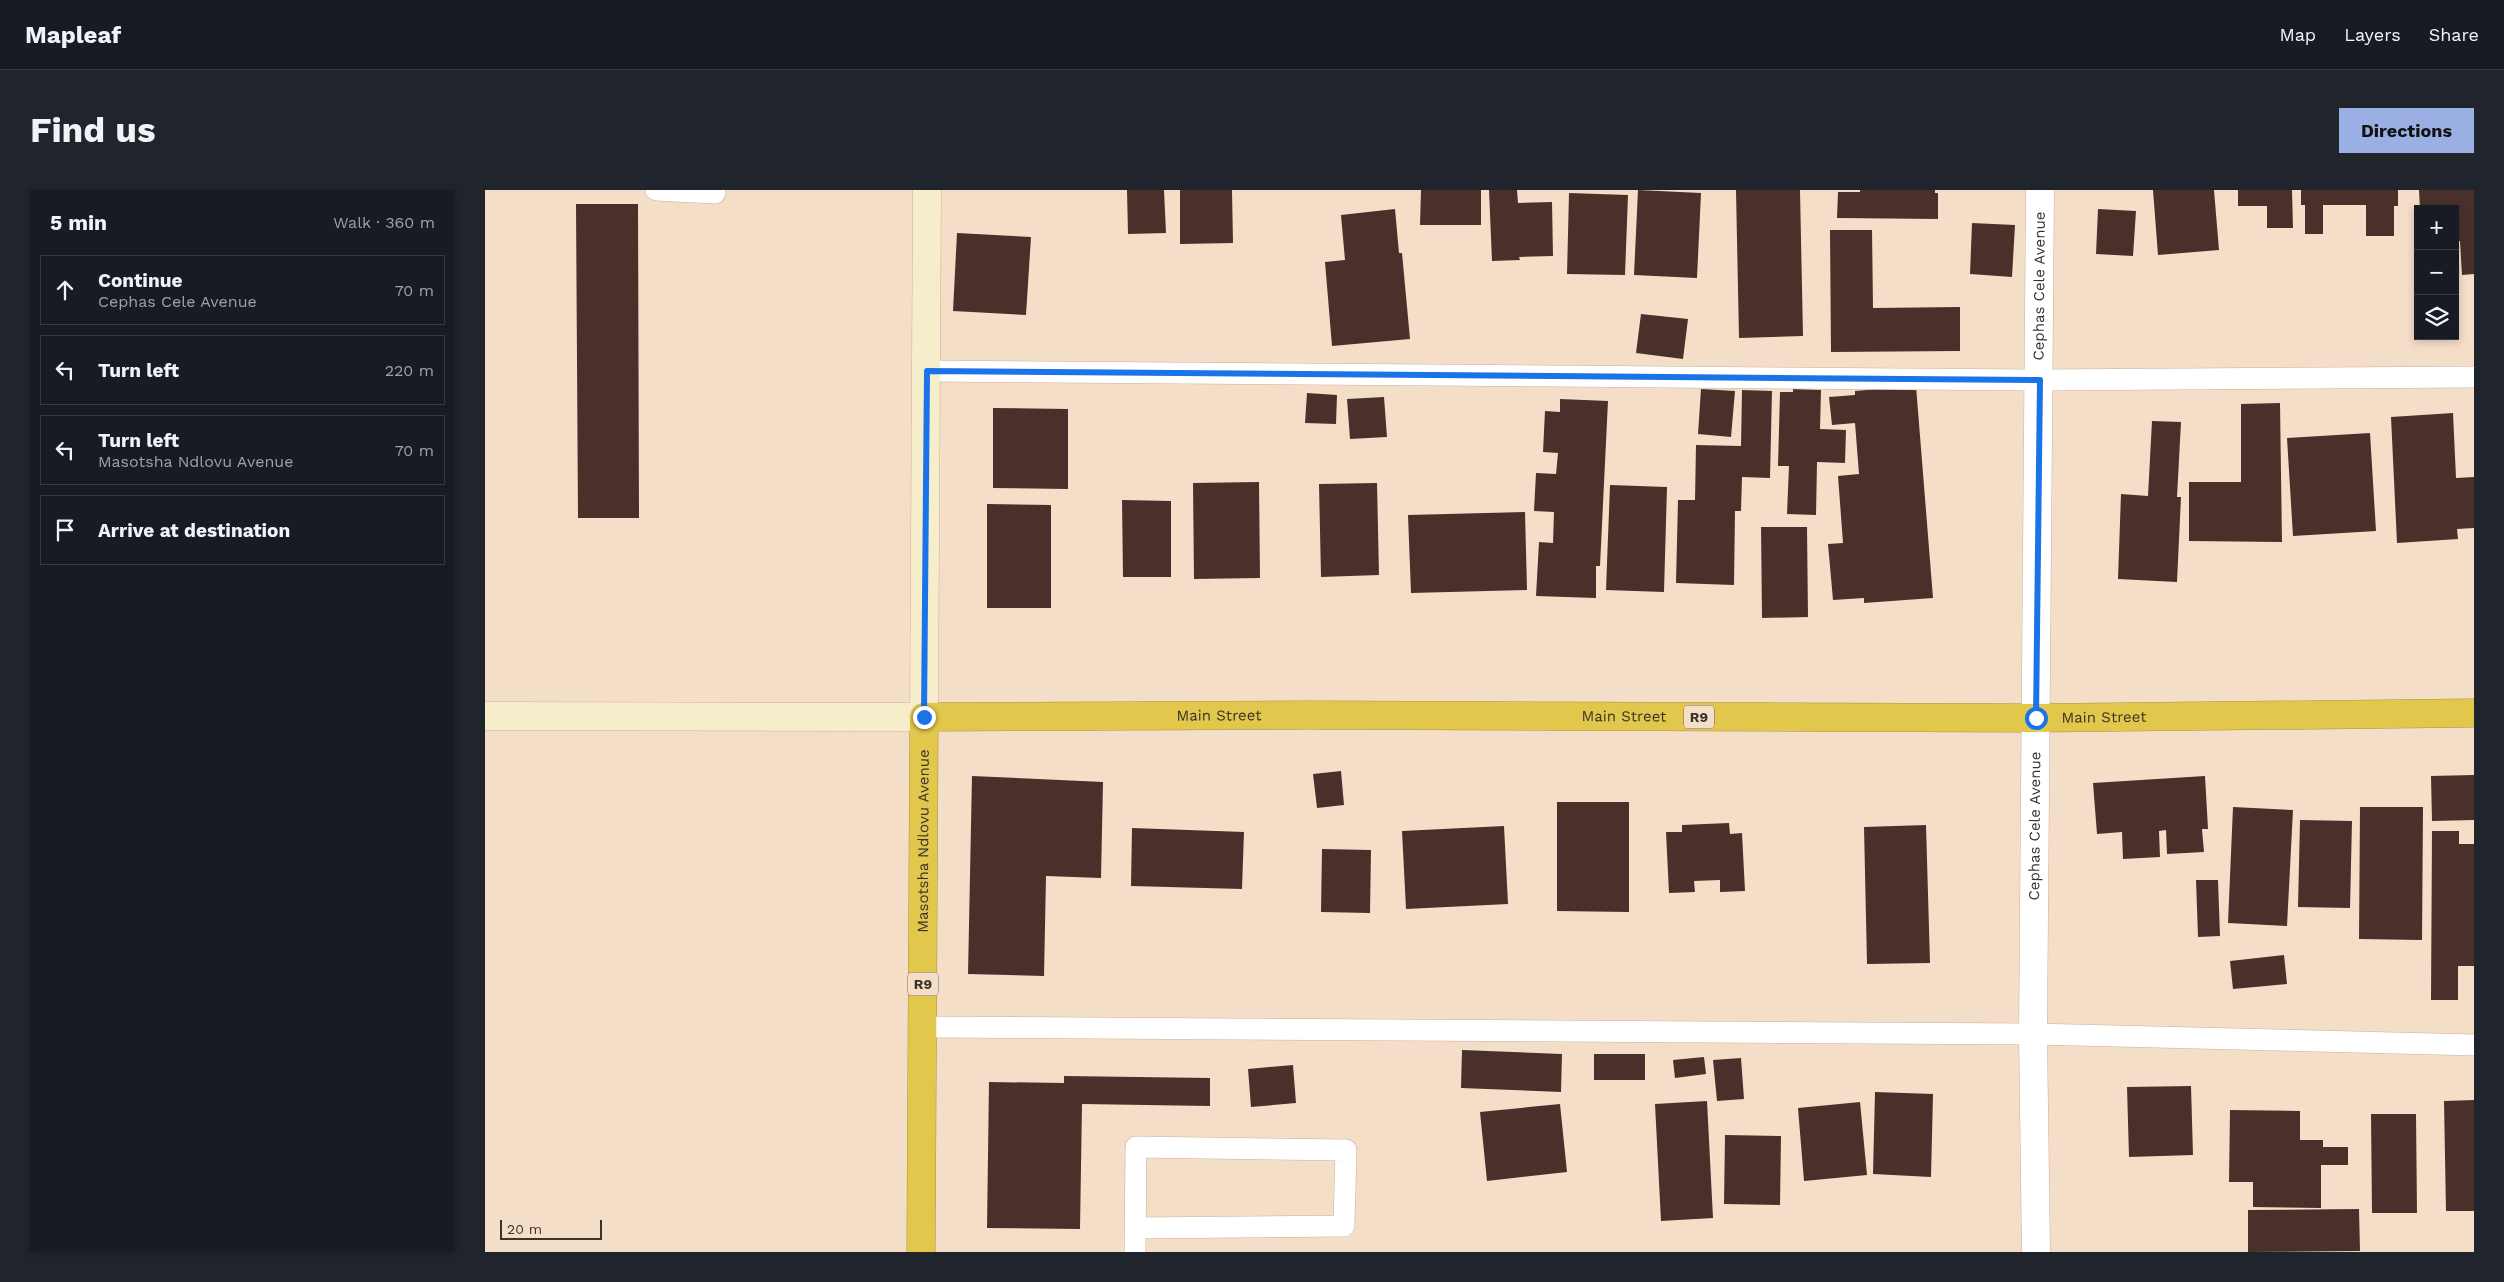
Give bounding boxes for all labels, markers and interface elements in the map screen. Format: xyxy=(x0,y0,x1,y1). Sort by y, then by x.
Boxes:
text: Mapleaf xyxy=(25,21,121,49)
text: Map xyxy=(2279,24,2316,45)
text: Layers xyxy=(2344,24,2401,45)
text: Share xyxy=(2429,24,2479,45)
button: Directions xyxy=(2339,108,2474,153)
text: Find us xyxy=(30,109,156,151)
map controls xyxy=(2414,205,2459,340)
button: + xyxy=(2414,205,2459,250)
text: 5 min xyxy=(50,210,107,235)
street label: Cephas Cele Avenue xyxy=(2030,211,2049,361)
text: Walk · 360 m xyxy=(333,213,435,232)
button: − xyxy=(2414,250,2459,295)
text: Continue xyxy=(98,269,182,292)
icon: ahead xyxy=(51,276,79,304)
text: 70 m xyxy=(395,281,434,300)
text: Cephas Cele Avenue xyxy=(98,292,257,311)
button: layers xyxy=(2414,295,2459,340)
icon: left xyxy=(51,356,79,384)
text: Turn left xyxy=(98,359,179,382)
text: 220 m xyxy=(385,361,434,380)
text: Turn left xyxy=(98,429,179,452)
icon: left xyxy=(51,436,79,464)
text: 70 m xyxy=(395,441,434,460)
text: Masotsha Ndlovu Avenue xyxy=(98,452,293,471)
icon: arrive xyxy=(51,516,79,544)
text: Arrive at destination xyxy=(98,519,290,542)
route end xyxy=(913,706,936,729)
street label: Main Street xyxy=(1177,706,1262,725)
road number: R9 xyxy=(1684,706,1714,728)
street label: Main Street xyxy=(1582,707,1667,725)
route start xyxy=(2025,707,2048,730)
street label: Main Street xyxy=(2061,708,2147,727)
street label: Masotsha Ndlovu Avenue xyxy=(914,749,933,933)
street label: Cephas Cele Avenue xyxy=(2025,751,2044,901)
road number: R9 xyxy=(908,972,938,996)
scale bar xyxy=(500,1217,603,1240)
text: 20 m xyxy=(507,1221,542,1237)

